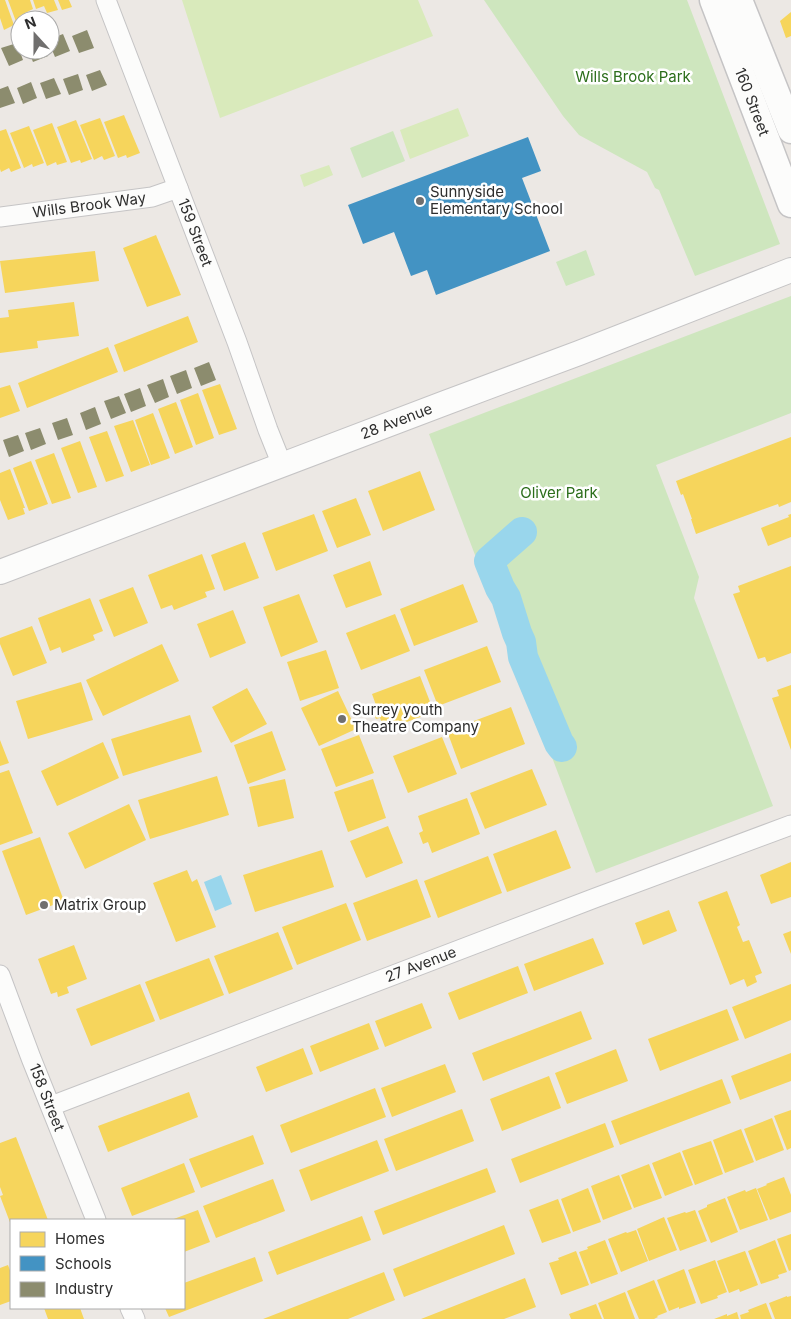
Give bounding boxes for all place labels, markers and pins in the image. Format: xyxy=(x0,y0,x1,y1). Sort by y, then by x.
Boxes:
place label: Sunnyside Elementary School xyxy=(430,182,563,218)
marker: Sunnyside Elementary School xyxy=(414,195,426,207)
place label: Surrey youth Theatre Company xyxy=(352,700,480,736)
marker: Surrey youth Theatre Company xyxy=(336,713,348,725)
place label: Matrix Group xyxy=(54,895,146,914)
marker: Matrix Group xyxy=(38,899,50,911)

